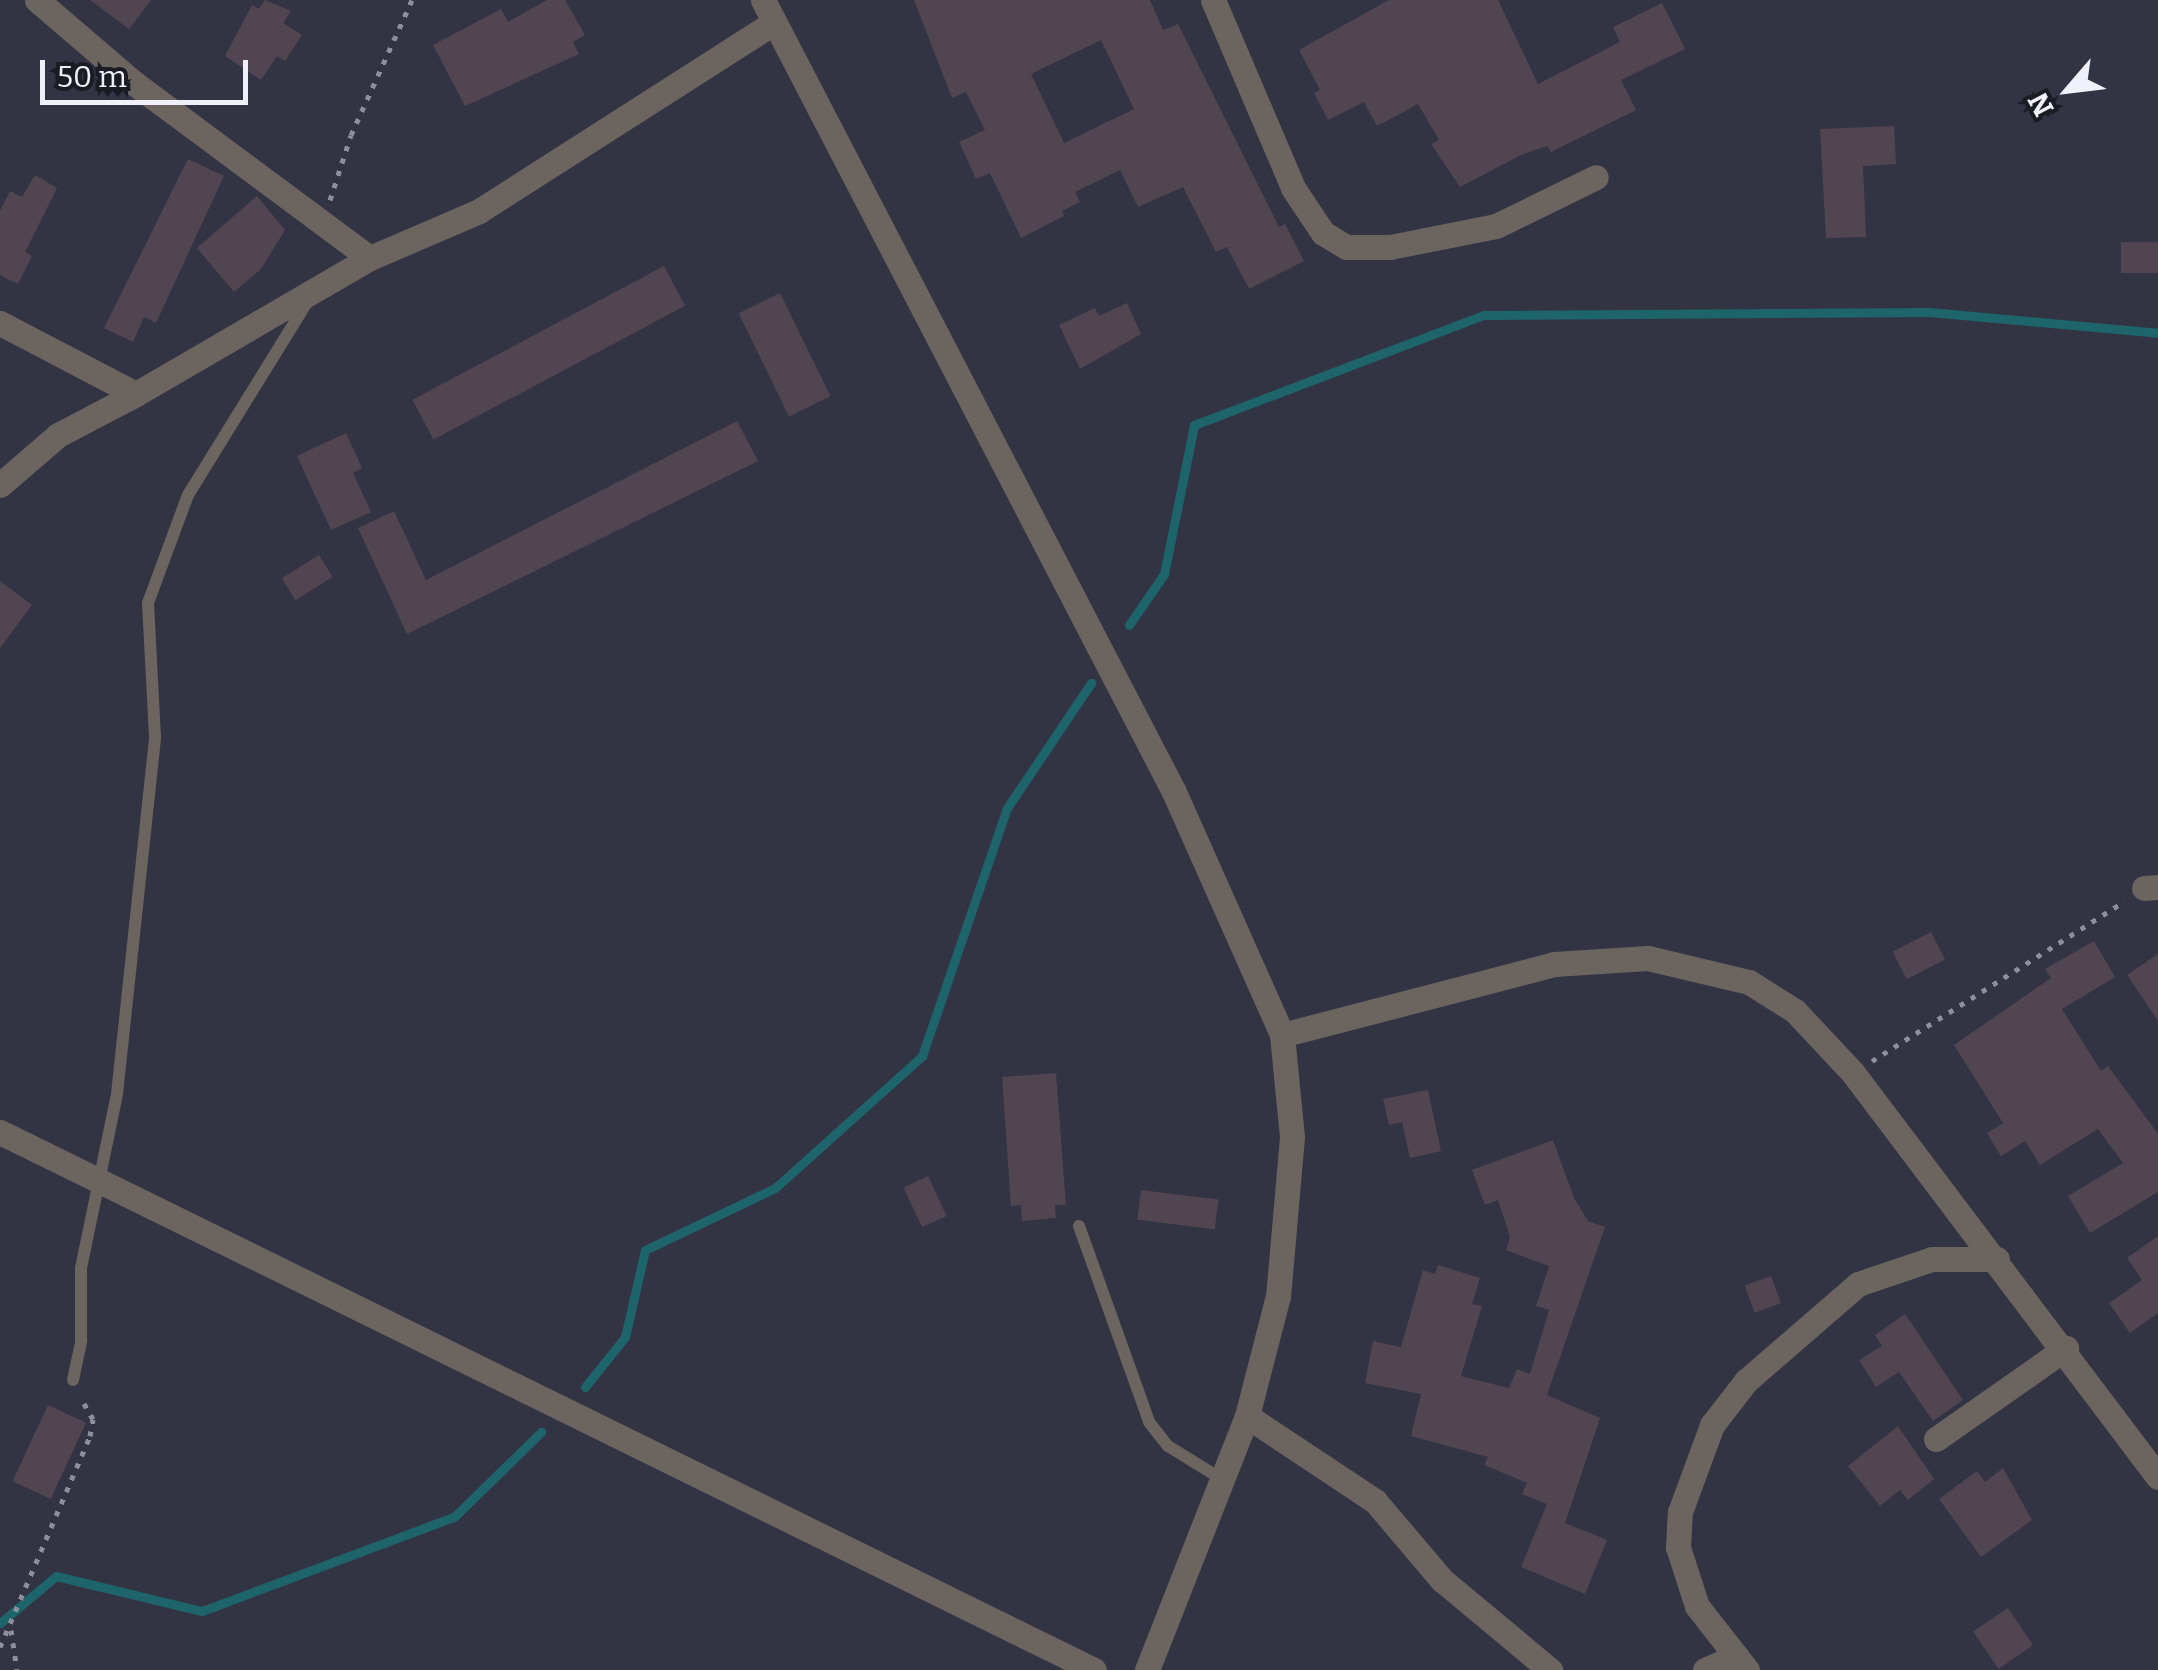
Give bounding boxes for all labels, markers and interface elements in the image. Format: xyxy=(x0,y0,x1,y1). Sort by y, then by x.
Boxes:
scale bar xyxy=(45,40,252,102)
north arrow xyxy=(2018,40,2118,140)
text: 50 m xyxy=(57,59,127,95)
text: N xyxy=(2021,87,2061,122)

